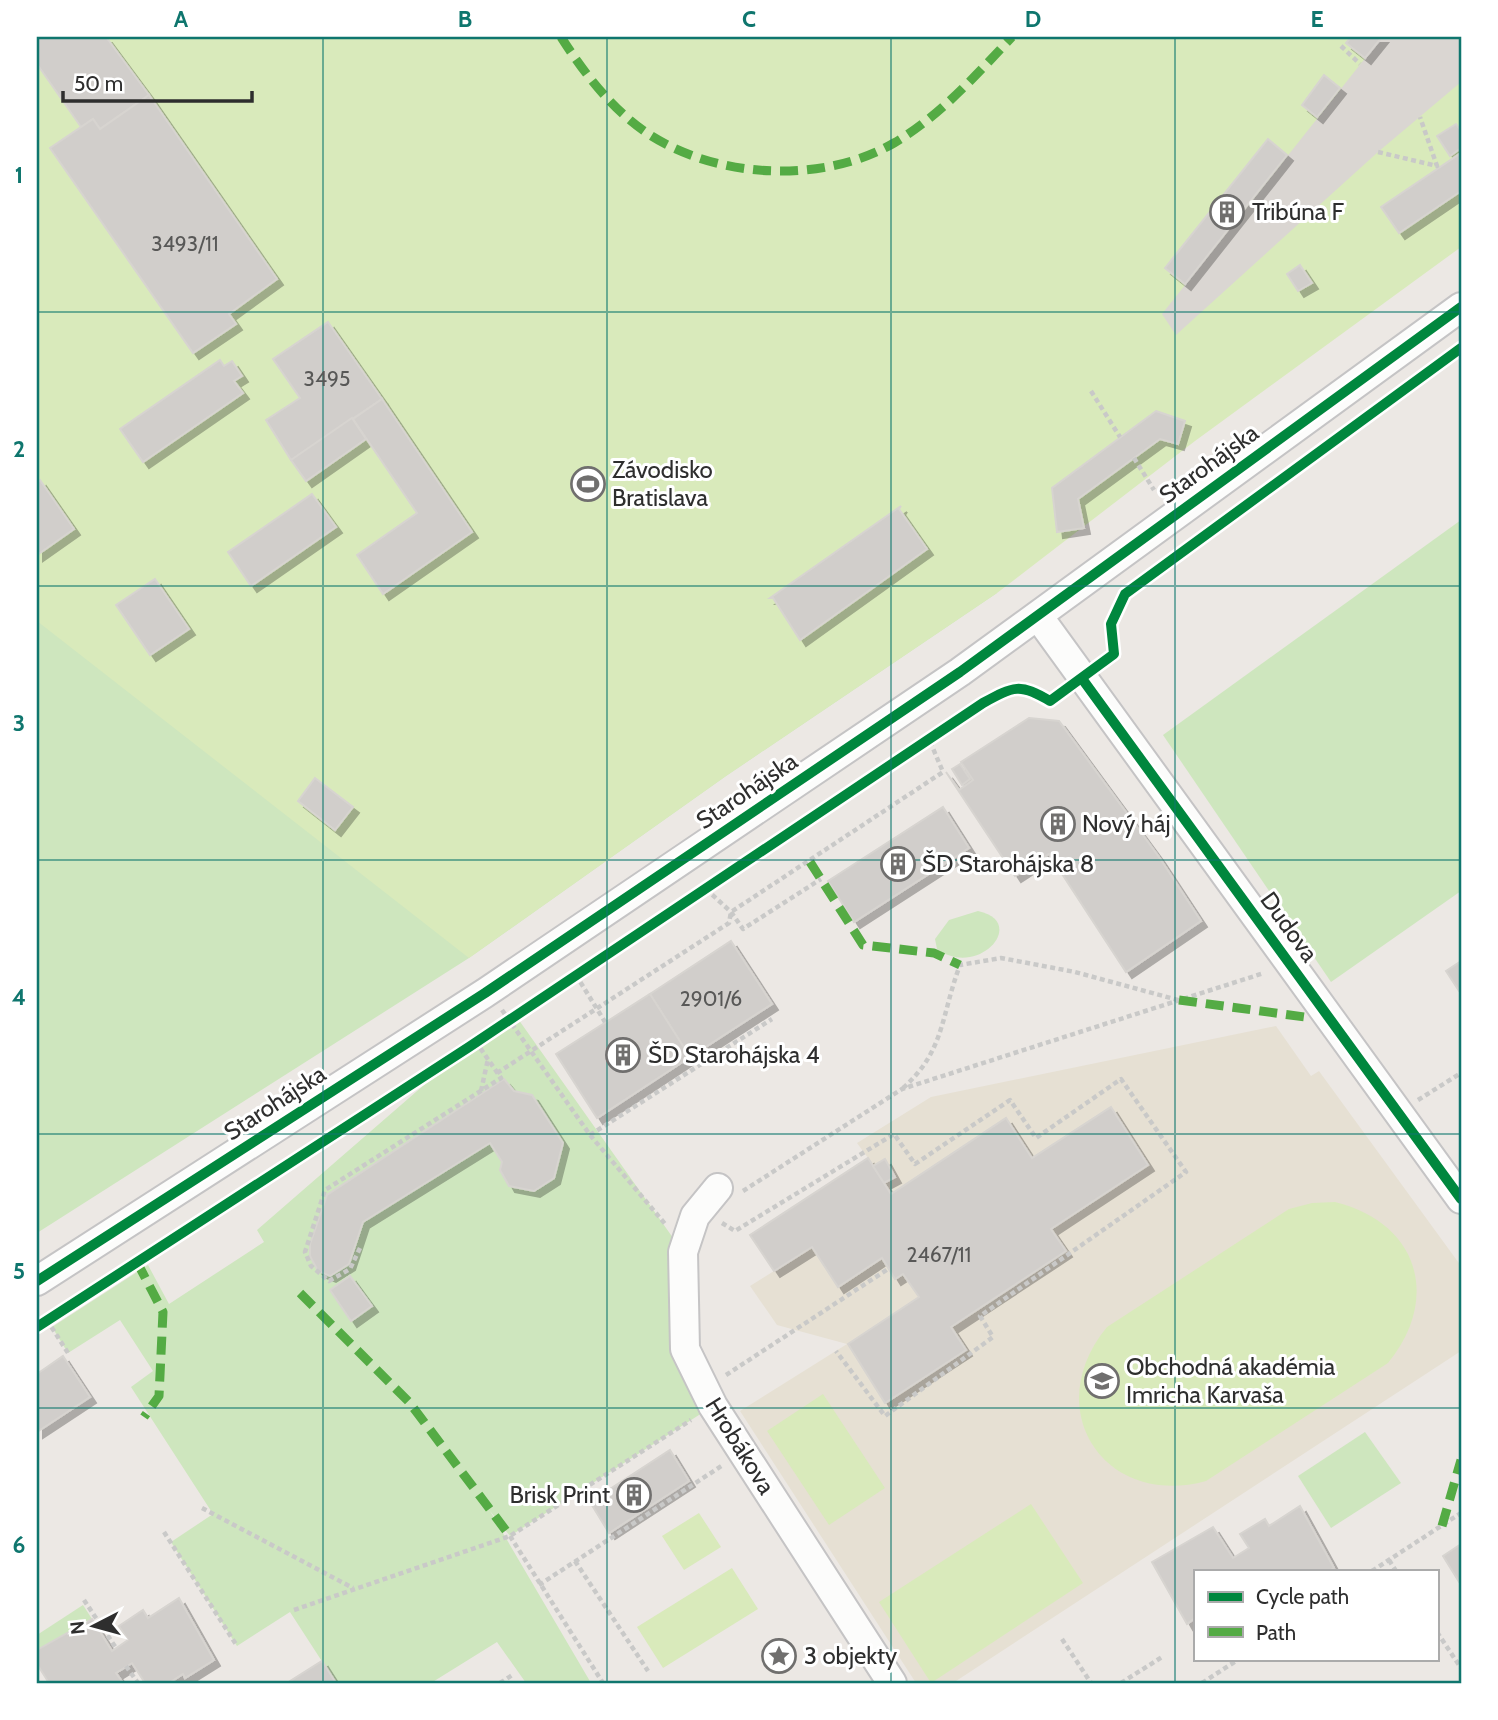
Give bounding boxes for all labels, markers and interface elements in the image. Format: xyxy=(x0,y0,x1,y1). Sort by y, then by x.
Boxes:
text: A xyxy=(174,5,189,33)
text: B xyxy=(458,5,472,33)
text: C xyxy=(742,5,756,33)
text: D xyxy=(1025,5,1041,33)
text: E xyxy=(1310,5,1324,33)
scale bar xyxy=(63,60,252,104)
text: 50 m xyxy=(74,71,123,96)
text: 1 xyxy=(15,161,23,189)
building icon: Tribúna F xyxy=(1208,193,1246,231)
place label: Tribúna F xyxy=(1252,197,1345,226)
house number: 3493/11 xyxy=(151,231,219,256)
house number: 3495 xyxy=(304,366,350,391)
street label: Starohájska xyxy=(1153,418,1264,509)
text: 2 xyxy=(13,435,25,463)
place label: Závodisko Bratislava xyxy=(612,455,713,512)
sports icon: Závodisko Bratislava xyxy=(569,465,607,503)
text: 3 xyxy=(13,709,25,737)
street label: Starohájska xyxy=(691,746,803,835)
building icon: Nový háj xyxy=(1039,805,1077,843)
place label: Nový háj xyxy=(1082,809,1171,838)
building icon: ŠD Starohájska 8 xyxy=(879,845,917,883)
place label: ŠD Starohájska 8 xyxy=(922,849,1094,878)
street label: Dudova xyxy=(1254,886,1325,968)
text: 4 xyxy=(12,983,26,1011)
house number: 2901/6 xyxy=(680,986,742,1011)
building icon: ŠD Starohájska 4 xyxy=(604,1036,642,1074)
place label: ŠD Starohájska 4 xyxy=(648,1040,820,1069)
street label: Starohájska xyxy=(218,1059,331,1146)
house number: 2467/11 xyxy=(907,1242,971,1267)
text: 5 xyxy=(13,1257,25,1285)
place label: Obchodná akadémia Imricha Karvaša xyxy=(1126,1352,1336,1409)
school or university icon: Obchodná akadémia Imricha Karvaša xyxy=(1083,1362,1121,1400)
street label: Hrobákova xyxy=(699,1392,782,1500)
building icon: Brisk Print xyxy=(615,1476,653,1514)
place label: Brisk Print xyxy=(510,1480,610,1509)
text: 6 xyxy=(13,1531,25,1559)
legend xyxy=(1194,1570,1438,1660)
text: Cycle path xyxy=(1256,1584,1349,1609)
north arrow xyxy=(60,1590,130,1660)
text: N xyxy=(65,1620,90,1636)
text: Path xyxy=(1256,1620,1296,1645)
place icon: 3 objekty xyxy=(760,1637,798,1675)
place label: 3 objekty xyxy=(804,1641,897,1670)

